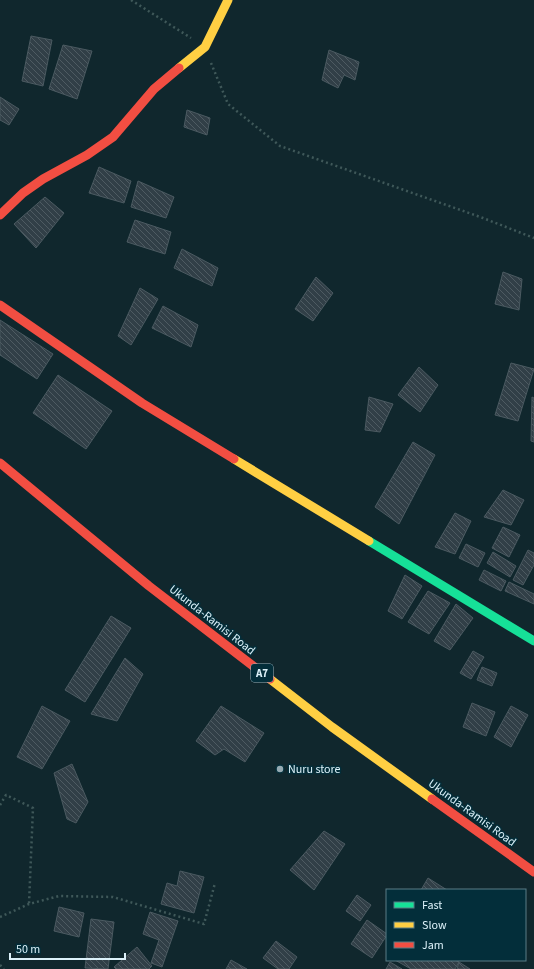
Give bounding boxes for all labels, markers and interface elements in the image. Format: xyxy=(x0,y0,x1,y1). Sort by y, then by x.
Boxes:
street label: Ukunda-Ramisi Road xyxy=(165,581,259,659)
road number: A7 xyxy=(251,664,273,682)
place label: Nuru store xyxy=(288,761,341,778)
marker: Nuru store xyxy=(275,764,285,774)
street label: Ukunda-Ramisi Road xyxy=(425,775,519,851)
legend xyxy=(386,889,526,961)
text: Fast xyxy=(422,897,442,914)
text: Slow xyxy=(422,917,447,934)
scale bar xyxy=(10,935,125,961)
text: Jam xyxy=(422,937,444,954)
text: 50 m xyxy=(16,941,40,958)

